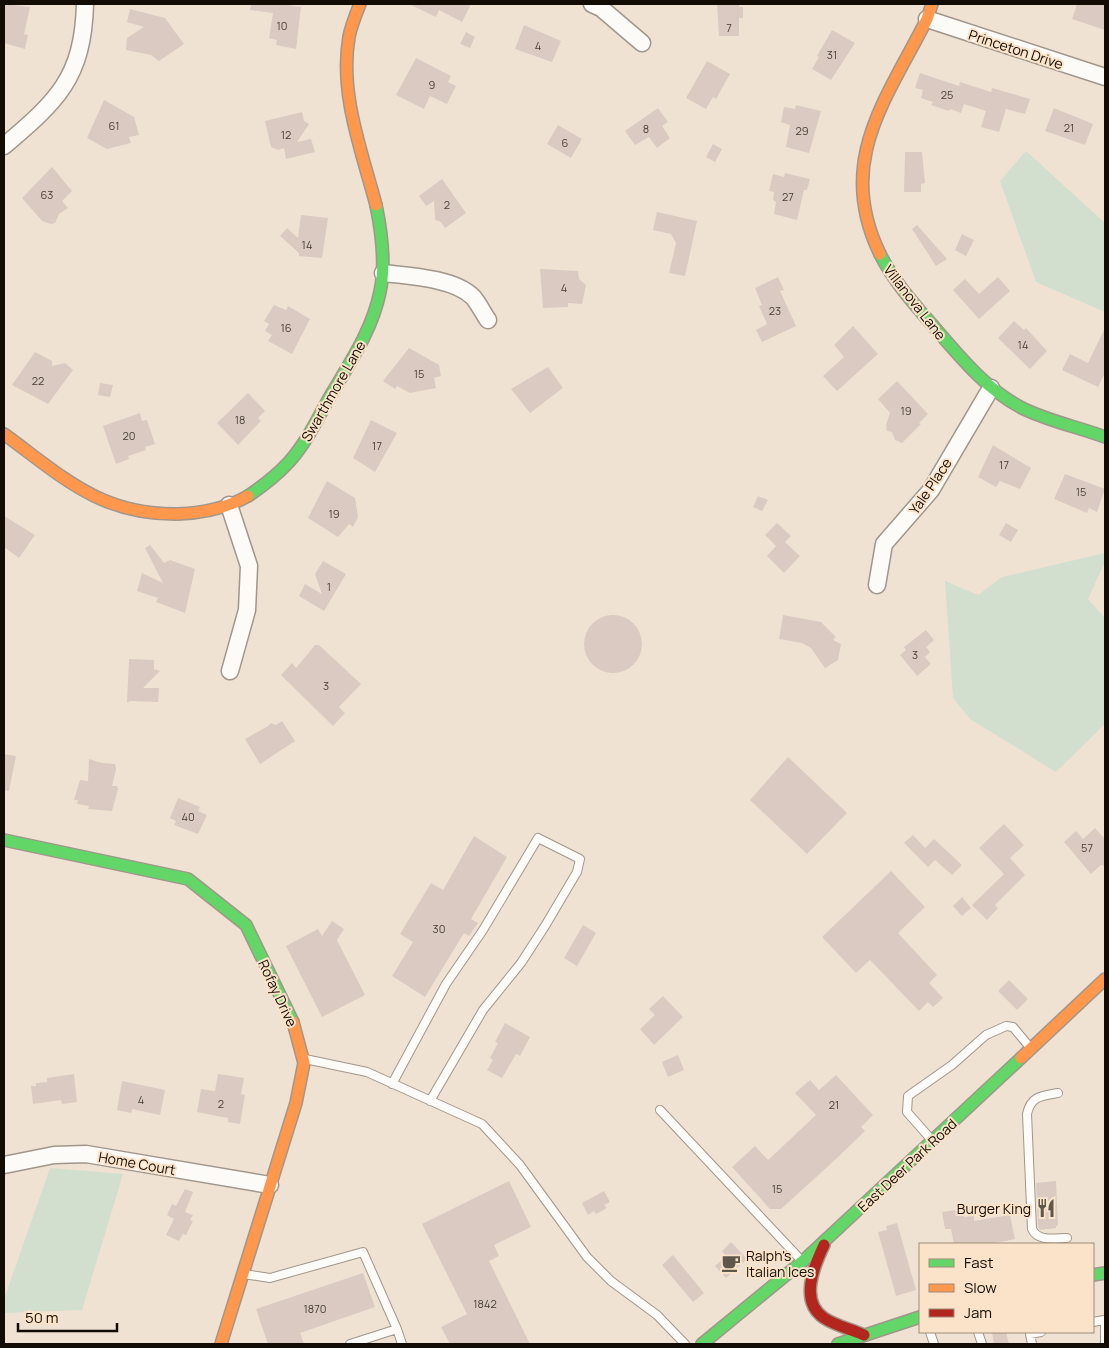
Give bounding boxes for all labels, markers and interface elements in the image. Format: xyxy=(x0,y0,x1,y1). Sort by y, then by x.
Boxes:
house number: 10 xyxy=(276,18,288,33)
house number: 7 xyxy=(726,20,732,35)
street label: Princeton Drive xyxy=(966,25,1066,73)
house number: 4 xyxy=(535,38,541,53)
house number: 31 xyxy=(827,47,837,62)
house number: 9 xyxy=(429,77,436,92)
house number: 25 xyxy=(941,87,953,102)
house number: 61 xyxy=(109,118,119,133)
house number: 21 xyxy=(1064,120,1074,135)
house number: 8 xyxy=(643,121,649,136)
house number: 29 xyxy=(795,123,809,138)
house number: 12 xyxy=(281,127,291,142)
house number: 6 xyxy=(562,135,569,150)
house number: 63 xyxy=(41,187,53,202)
house number: 27 xyxy=(782,189,794,204)
house number: 2 xyxy=(444,197,450,212)
house number: 14 xyxy=(302,237,312,252)
street label: Villanova Lane xyxy=(880,260,950,344)
house number: 4 xyxy=(561,280,567,295)
house number: 23 xyxy=(769,303,781,318)
house number: 16 xyxy=(280,320,292,335)
street label: Swarthmore Lane xyxy=(297,337,369,445)
house number: 14 xyxy=(1018,337,1028,352)
house number: 15 xyxy=(414,366,424,381)
house number: 22 xyxy=(32,373,44,388)
house number: 19 xyxy=(900,403,912,418)
house number: 18 xyxy=(235,412,245,427)
house number: 20 xyxy=(123,428,135,443)
house number: 17 xyxy=(372,438,382,453)
street label: Yale Place xyxy=(904,454,956,518)
house number: 17 xyxy=(999,457,1009,472)
house number: 15 xyxy=(1076,484,1086,499)
house number: 19 xyxy=(328,506,340,521)
house number: 1 xyxy=(327,579,331,594)
house number: 3 xyxy=(912,647,918,662)
house number: 3 xyxy=(323,678,329,693)
house number: 40 xyxy=(181,809,195,824)
house number: 57 xyxy=(1081,840,1093,855)
house number: 30 xyxy=(433,921,445,936)
street label: Rofay Drive xyxy=(254,956,302,1030)
house number: 4 xyxy=(138,1092,144,1107)
house number: 2 xyxy=(218,1096,224,1111)
house number: 21 xyxy=(829,1097,839,1112)
street label: East Deer Park Road xyxy=(853,1114,961,1216)
street label: Home Court xyxy=(97,1147,177,1179)
house number: 15 xyxy=(772,1181,782,1196)
restaurant icon: Burger King xyxy=(1035,1197,1057,1219)
place label: Burger King xyxy=(957,1199,1031,1218)
legend xyxy=(919,1243,1094,1333)
place label: Ralph's Italian Ices xyxy=(746,1246,814,1281)
cafe icon: Ralph's Italian Ices xyxy=(720,1252,742,1274)
text: Fast xyxy=(964,1252,993,1273)
text: Slow xyxy=(964,1277,997,1298)
house number: 1842 xyxy=(473,1296,497,1311)
scale bar xyxy=(18,1300,116,1332)
house number: 1870 xyxy=(304,1301,326,1316)
text: Jam xyxy=(964,1302,992,1323)
text: 50 m xyxy=(25,1307,59,1328)

